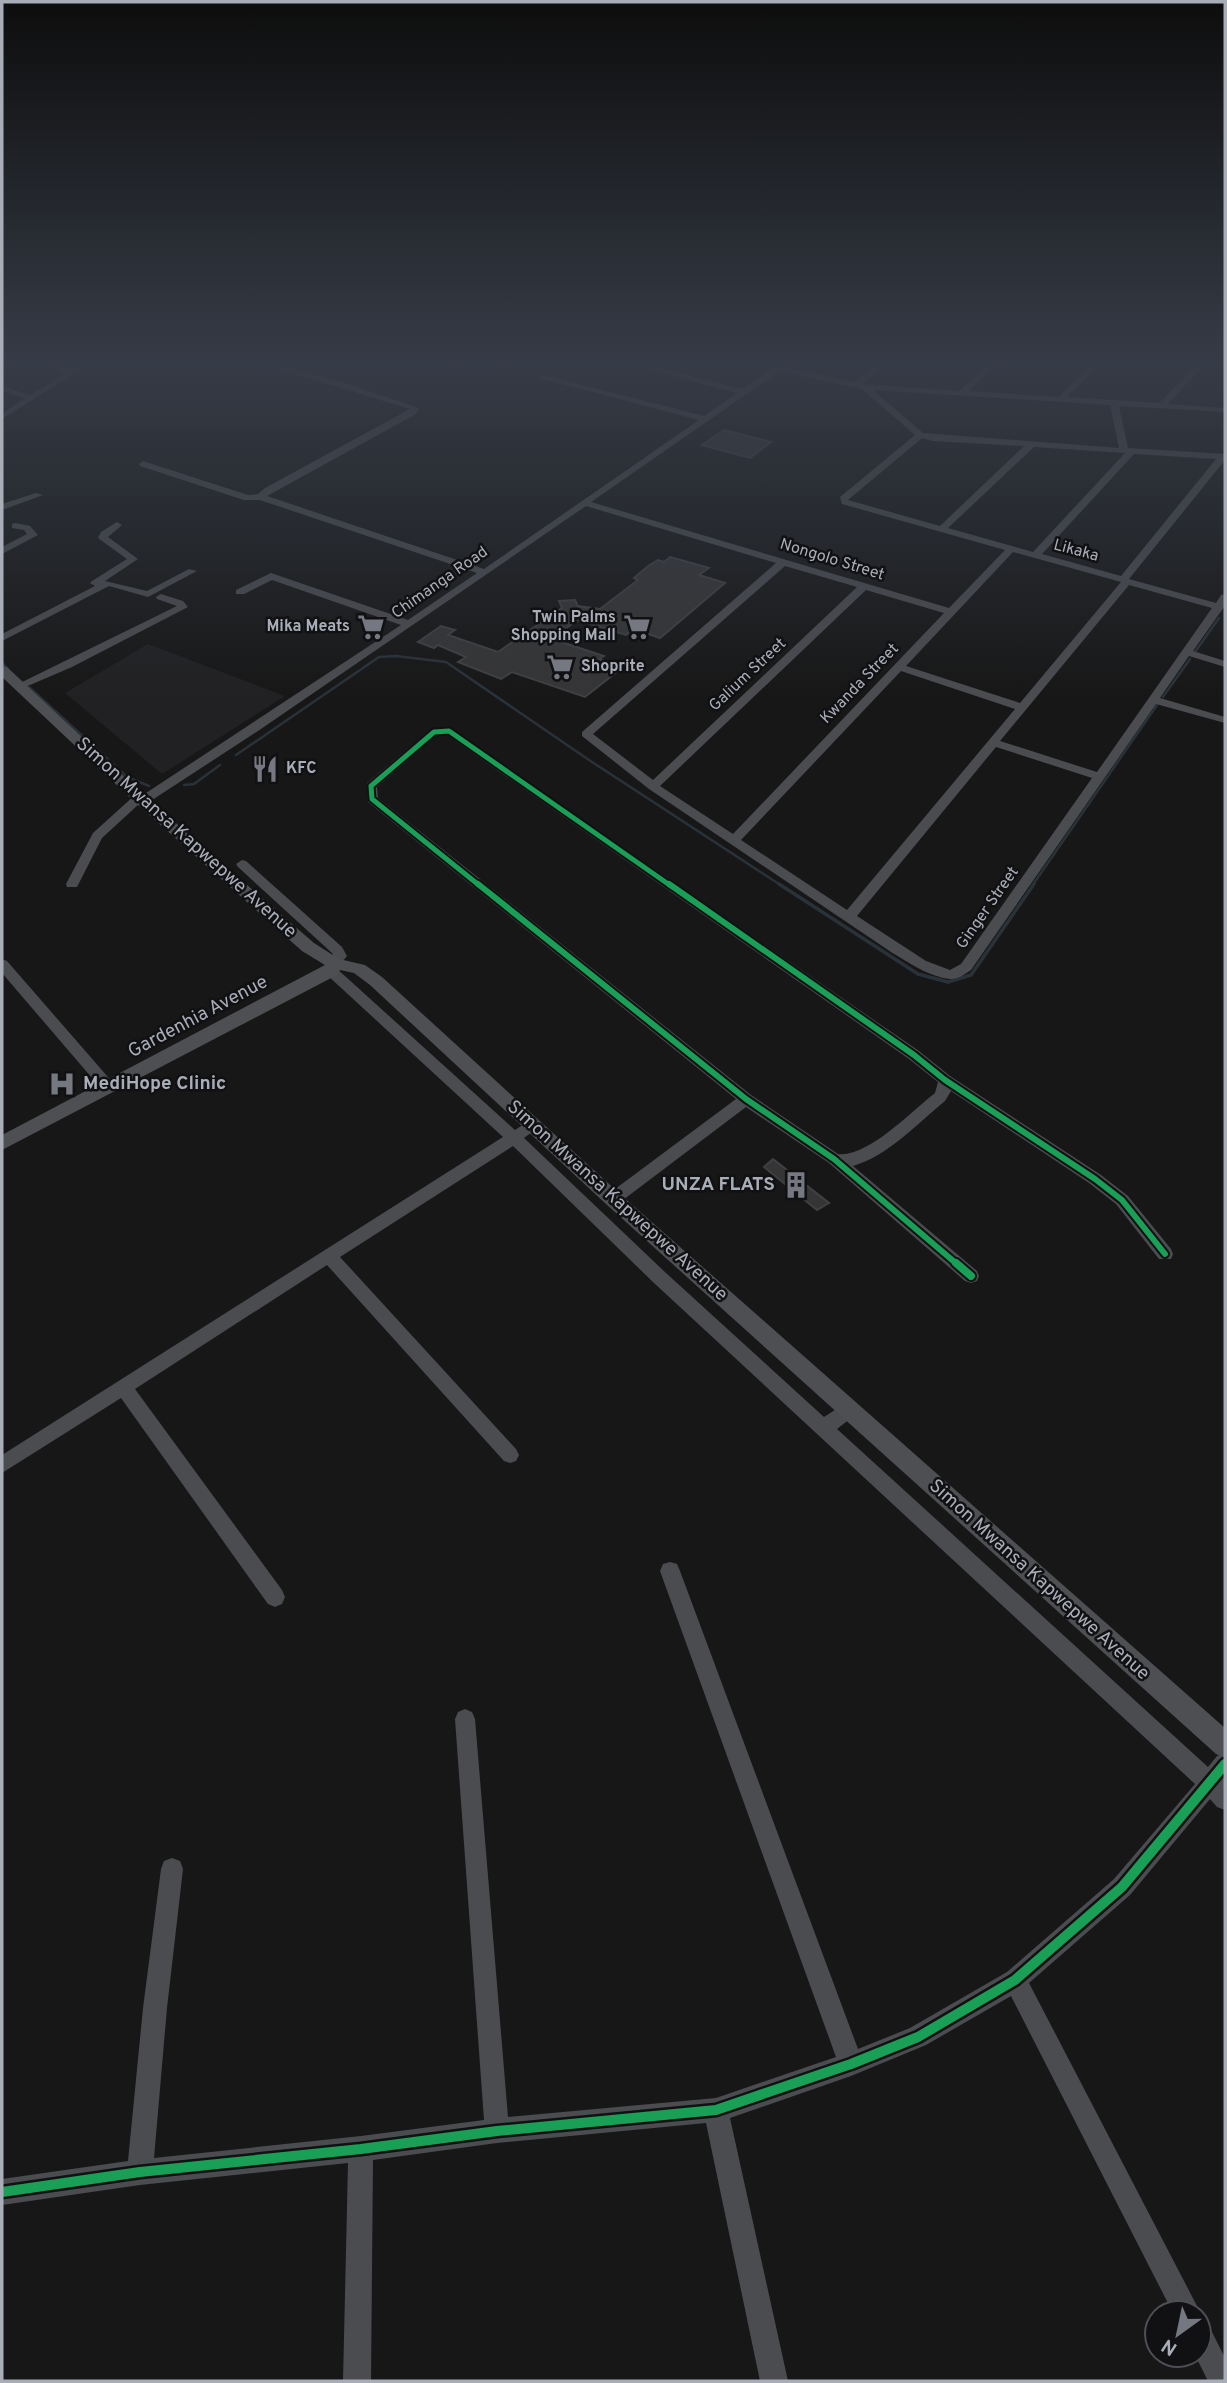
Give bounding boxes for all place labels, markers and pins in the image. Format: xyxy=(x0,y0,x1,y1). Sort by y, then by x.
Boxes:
place label: Twin Palms Shopping Mall xyxy=(511,608,616,646)
supermarket icon: Mika Meats xyxy=(356,612,386,642)
supermarket icon: Twin Palms Shopping Mall xyxy=(622,612,652,642)
place label: Mika Meats xyxy=(266,617,350,637)
supermarket icon: Shoprite xyxy=(545,652,575,682)
place label: Shoprite xyxy=(581,657,645,677)
restaurant icon: KFC xyxy=(250,754,280,784)
place label: KFC xyxy=(286,759,316,779)
hospital icon: MediHope Clinic xyxy=(47,1069,77,1099)
place label: MediHope Clinic xyxy=(83,1072,226,1096)
building icon: UNZA FLATS xyxy=(781,1170,811,1200)
place label: UNZA FLATS xyxy=(662,1173,775,1197)

